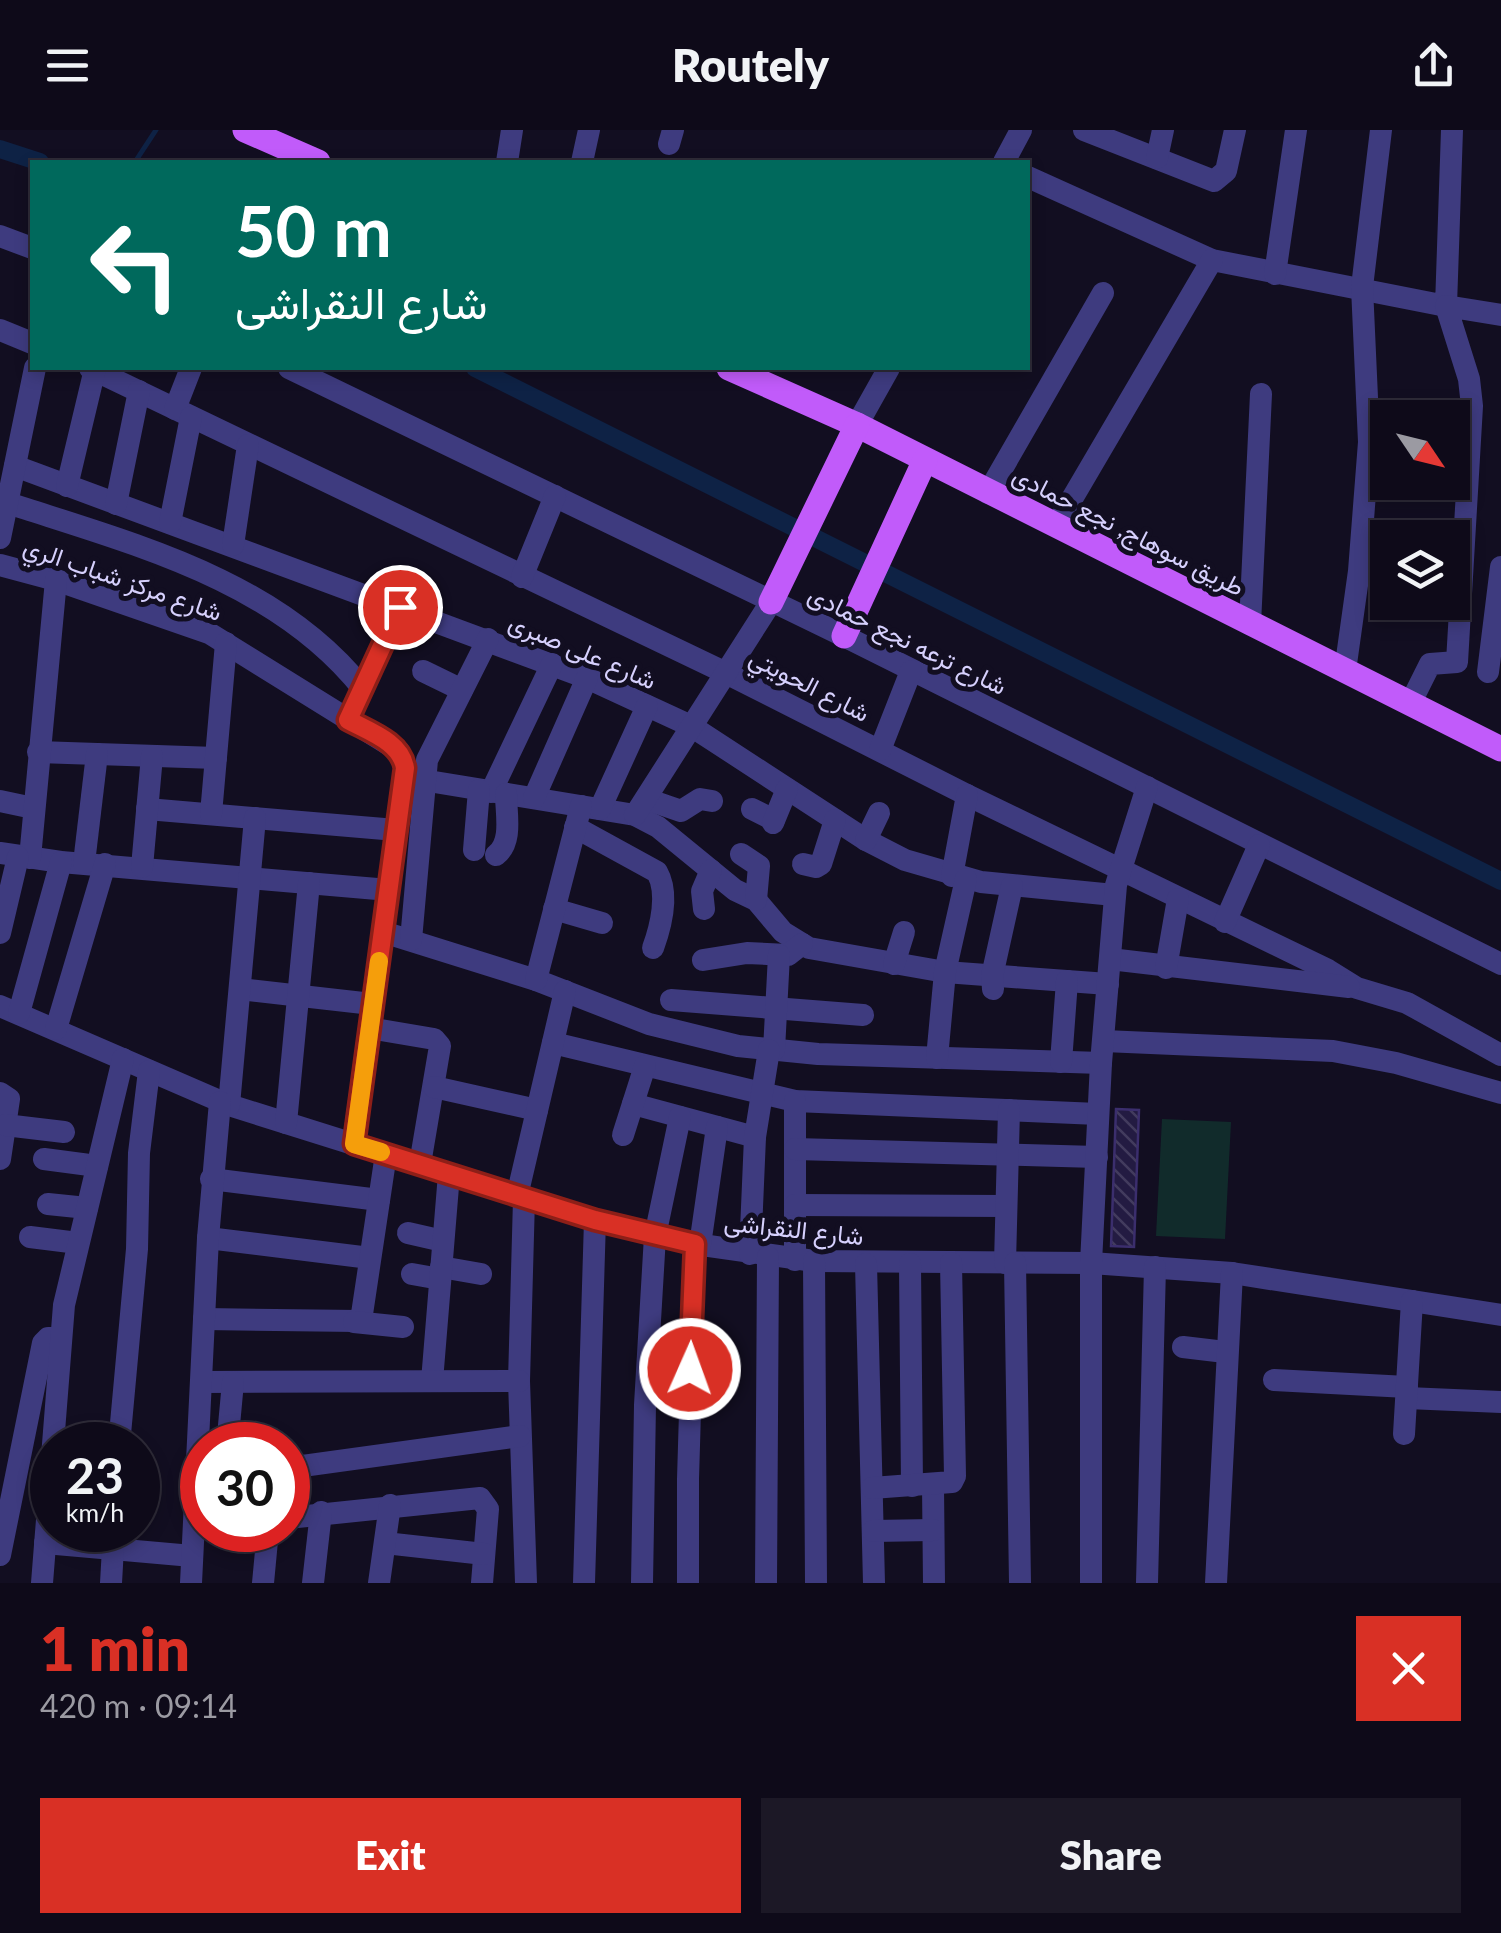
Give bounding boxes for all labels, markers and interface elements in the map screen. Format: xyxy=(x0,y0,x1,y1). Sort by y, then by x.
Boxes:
icon: menu xyxy=(40,38,95,93)
text: Routely xyxy=(672,38,829,92)
icon: share xyxy=(1406,38,1461,93)
text: 50 m xyxy=(235,188,392,272)
icon: left xyxy=(70,200,200,330)
text: شارع النقراشى xyxy=(235,275,487,329)
north arrow xyxy=(1370,400,1470,500)
map controls xyxy=(1370,400,1470,620)
street label: طريق سوهاج, نجع حمادى xyxy=(1006,459,1250,605)
button: layers xyxy=(1370,520,1470,620)
street label: شارع مركز شباب الري xyxy=(18,530,226,633)
pin xyxy=(358,565,443,650)
street label: شارع ترعه نجع حمادى xyxy=(802,578,1012,704)
icon: arrive xyxy=(373,580,428,635)
street label: شارع على صبرى xyxy=(504,605,661,697)
street label: شارع الحويتي xyxy=(742,641,875,733)
street label: شارع النقراشى xyxy=(722,1206,865,1253)
position arrow xyxy=(638,1317,742,1421)
speed limit sign: 30 xyxy=(180,1422,310,1552)
text: 23 xyxy=(66,1445,124,1505)
text: km/h xyxy=(66,1497,124,1527)
text: 1 min xyxy=(40,1612,190,1684)
button: close xyxy=(1356,1616,1461,1721)
text: 420 m · 09:14 xyxy=(40,1686,237,1725)
button: Exit xyxy=(40,1798,741,1913)
button: Share xyxy=(761,1798,1461,1913)

